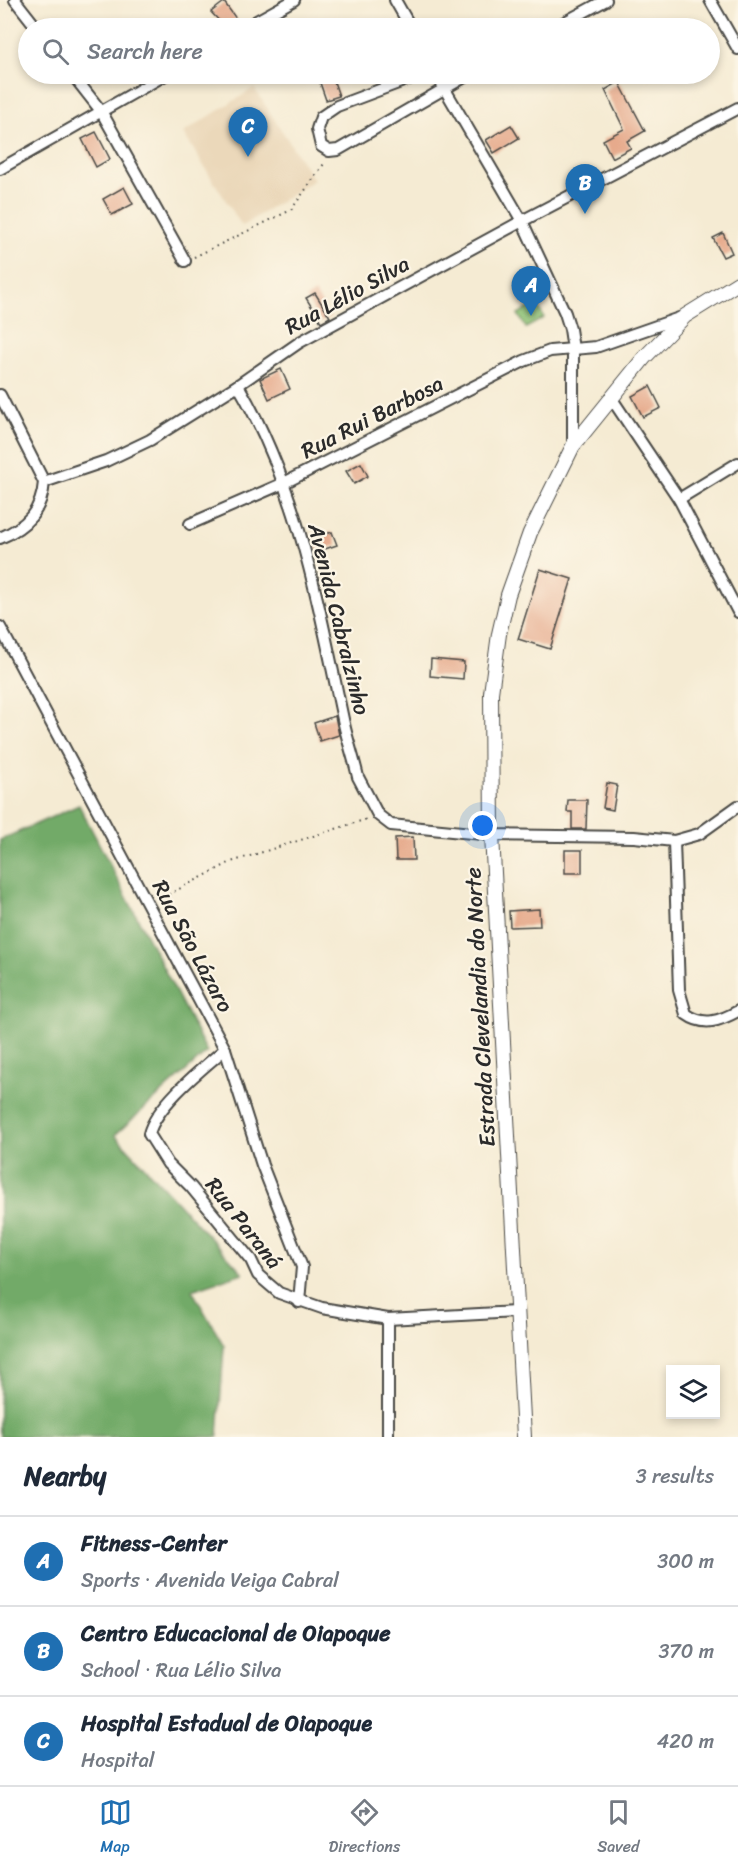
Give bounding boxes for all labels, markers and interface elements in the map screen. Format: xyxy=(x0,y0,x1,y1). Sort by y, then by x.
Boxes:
search box xyxy=(18,18,720,84)
text: Search here xyxy=(87,32,203,71)
icon: search xyxy=(39,35,72,68)
pin: C xyxy=(228,108,268,157)
pin: B xyxy=(566,164,604,214)
street label: Rua Lélio Silva xyxy=(277,244,417,346)
pin: A xyxy=(512,266,550,316)
street label: Rua Rui Barbosa xyxy=(294,364,450,470)
street label: Avenida Cabralzinho xyxy=(296,518,382,719)
your location xyxy=(468,811,497,840)
street label: Estrada Clevelandia do Norte xyxy=(453,866,507,1148)
street label: Rua São Lázaro xyxy=(141,872,245,1020)
street label: Rua Paraná xyxy=(195,1168,293,1278)
map controls xyxy=(666,1365,720,1419)
button: layers xyxy=(666,1365,720,1419)
text: Nearby xyxy=(24,1453,106,1499)
text: 3 results xyxy=(636,1459,714,1494)
text: Fitness-Center xyxy=(81,1524,227,1563)
text: A xyxy=(37,1544,50,1579)
text: 300 m xyxy=(657,1544,714,1579)
text: Sports · Avenida Veiga Cabral xyxy=(81,1563,339,1598)
text: Centro Educacional de Oiapoque xyxy=(81,1614,390,1653)
text: B xyxy=(37,1634,50,1669)
text: 370 m xyxy=(658,1634,714,1669)
text: School · Rua Lélio Silva xyxy=(81,1653,281,1688)
text: Hospital Estadual de Oiapoque xyxy=(81,1704,372,1743)
text: C xyxy=(37,1724,50,1759)
text: 420 m xyxy=(657,1724,714,1759)
text: Hospital xyxy=(81,1743,154,1778)
tab: Map xyxy=(99,1796,132,1861)
tab: Directions xyxy=(329,1796,400,1861)
tab: Saved xyxy=(597,1796,639,1861)

